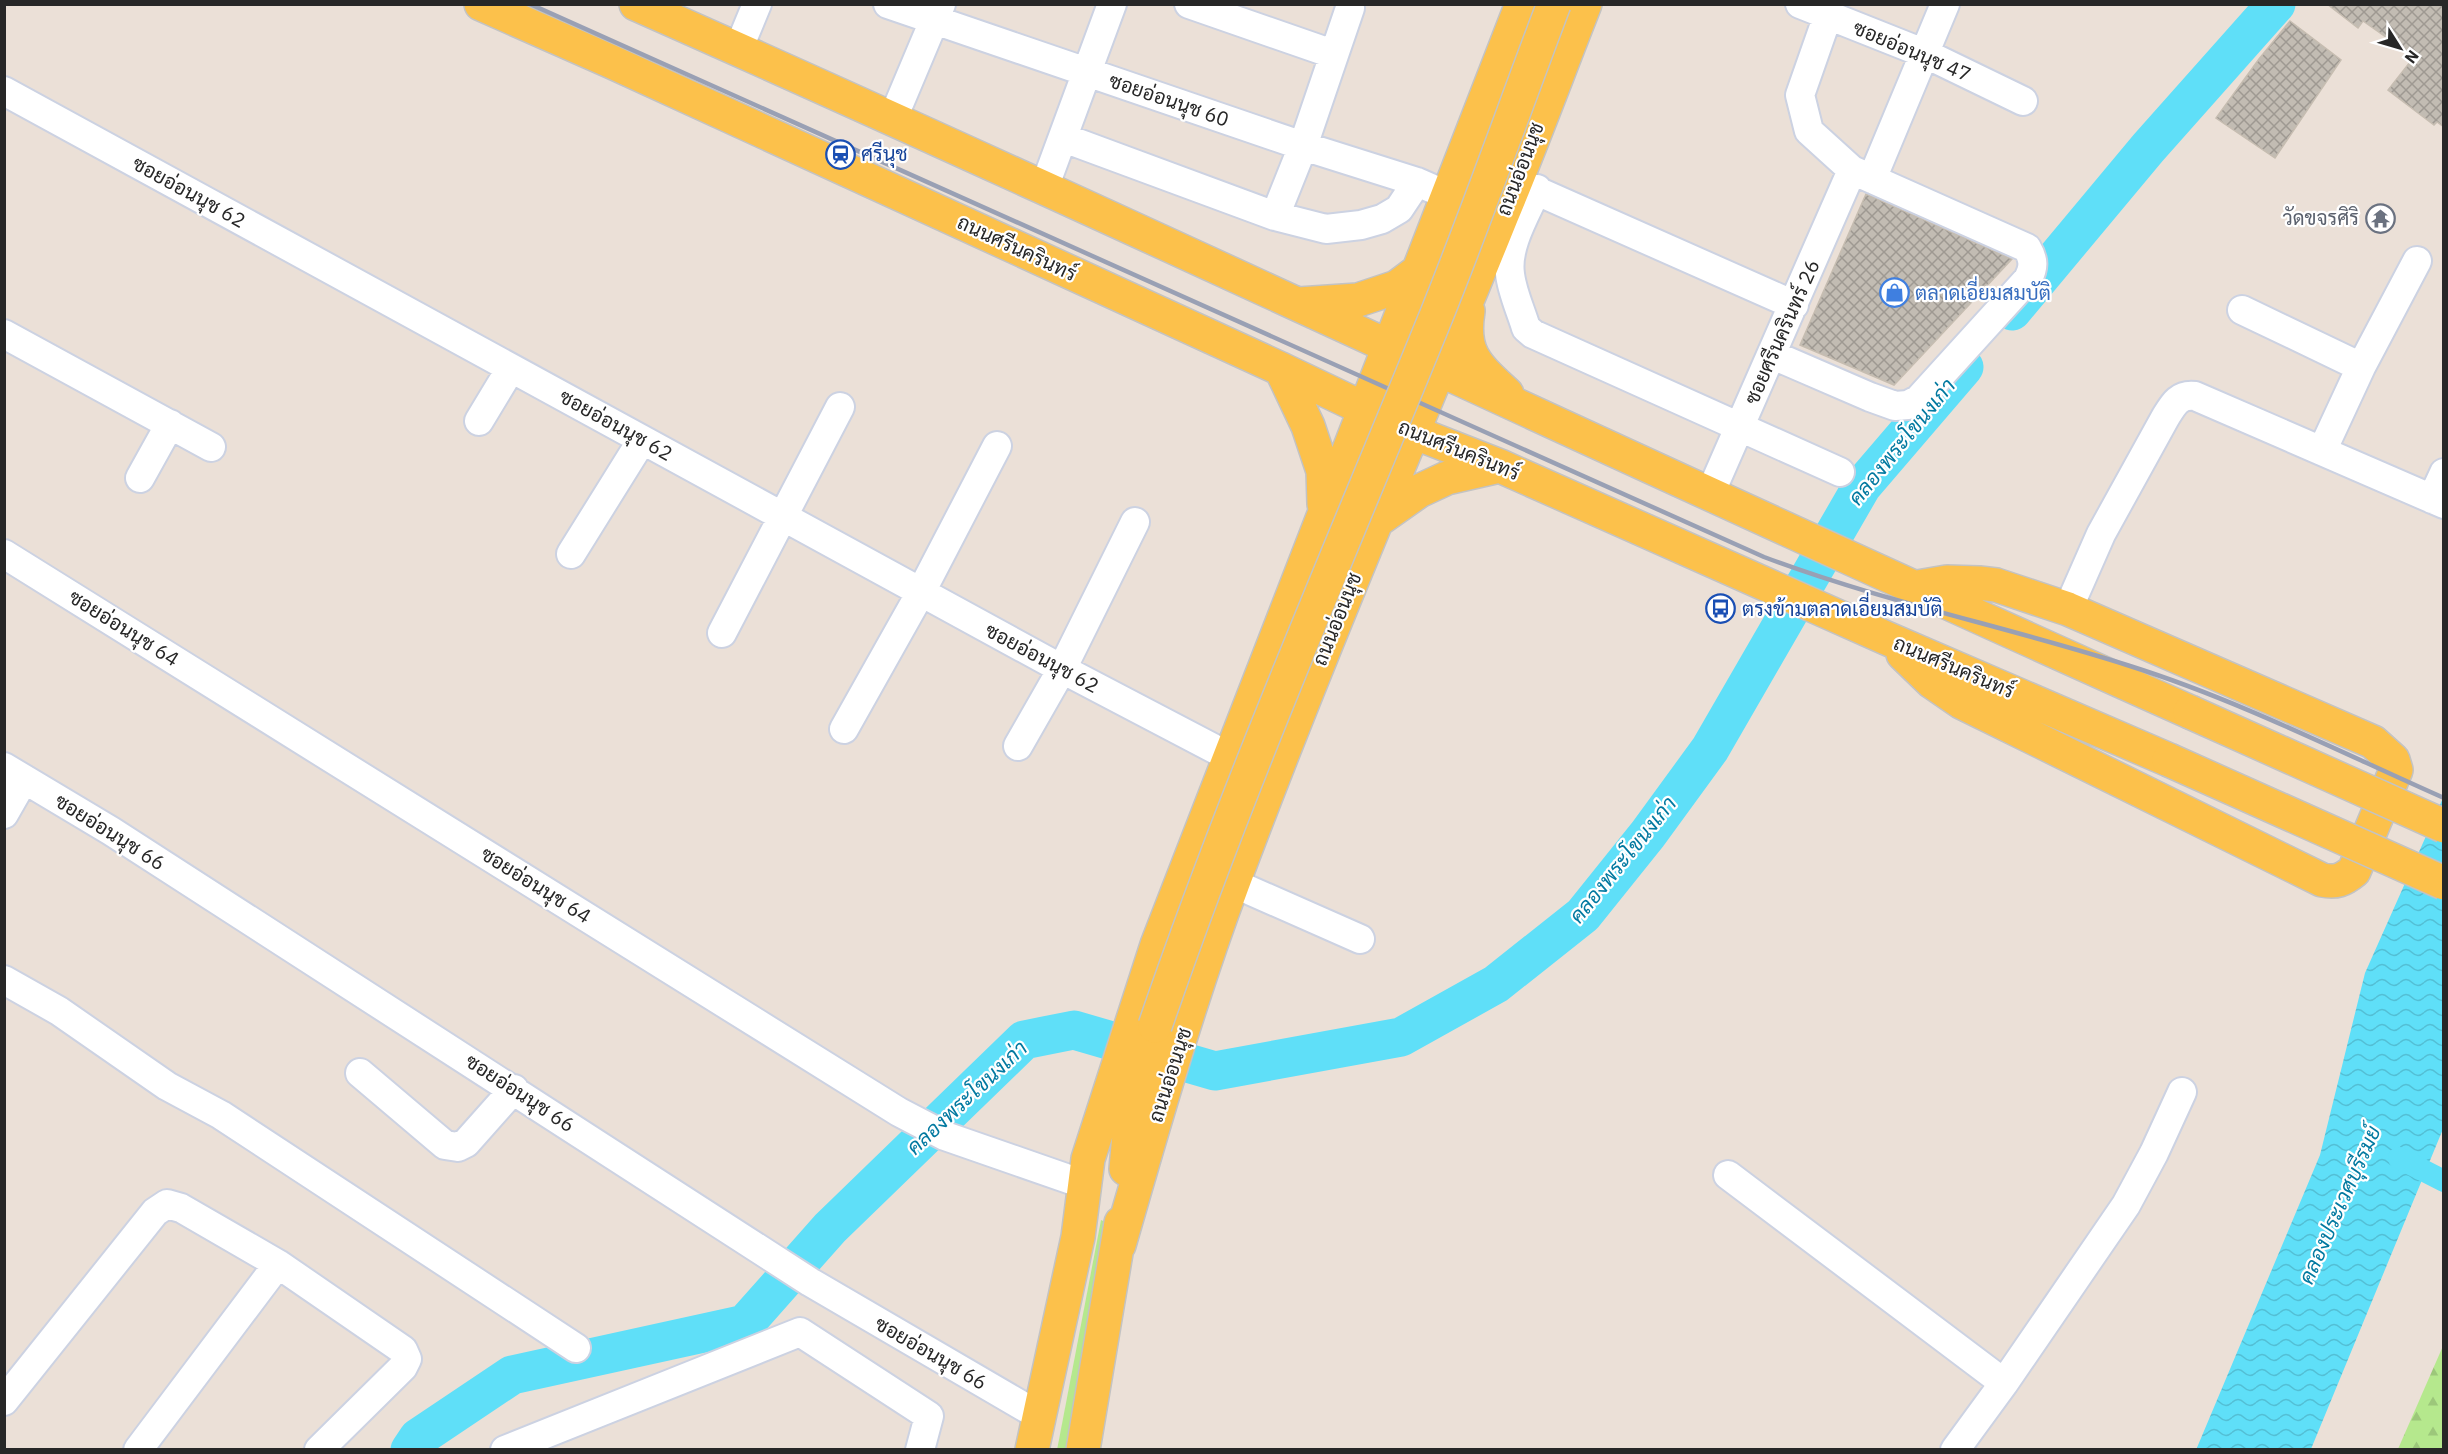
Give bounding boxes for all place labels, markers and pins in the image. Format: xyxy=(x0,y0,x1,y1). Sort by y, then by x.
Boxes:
station icon: ศรีนุช xyxy=(824,138,856,170)
place label: ศรีนุช xyxy=(861,140,908,168)
temple icon: วัดขจรศิริ xyxy=(2364,202,2396,234)
place label: วัดขจรศิริ xyxy=(2283,204,2359,231)
place label: ตลาดเอี่ยมสมบัติ xyxy=(1915,276,2051,306)
shop icon: ตลาดเอี่ยมสมบัติ xyxy=(1878,277,1910,309)
place label: ตรงข้ามตลาดเอี่ยมสมบัติ xyxy=(1742,592,1943,622)
bus stop icon: ตรงข้ามตลาดเอี่ยมสมบัติ xyxy=(1705,593,1737,625)

